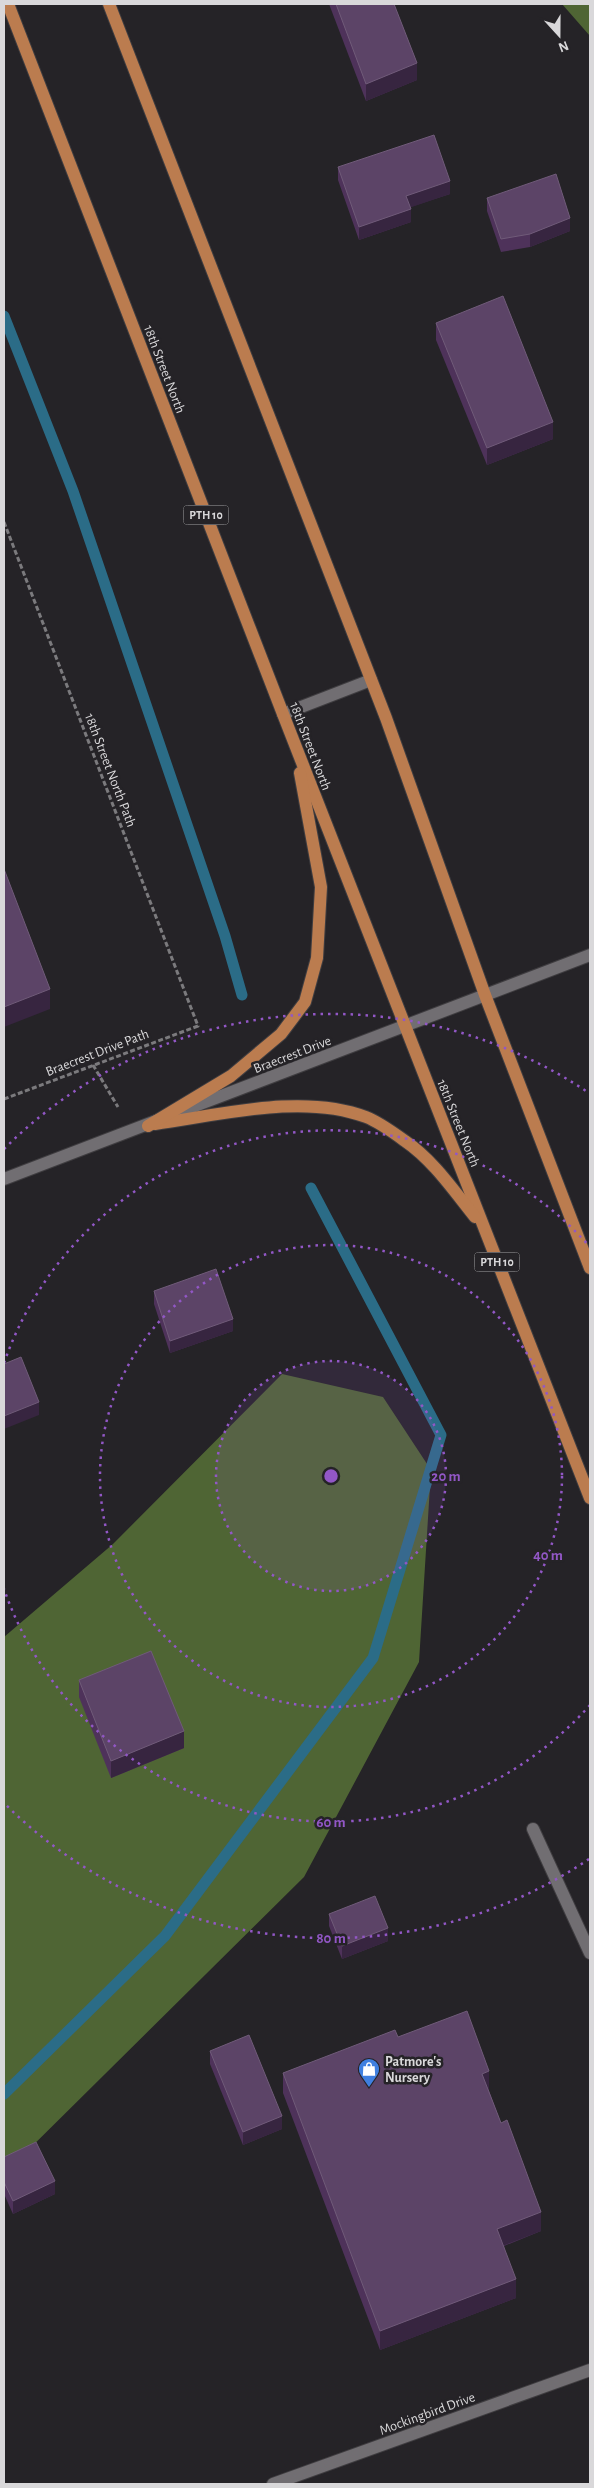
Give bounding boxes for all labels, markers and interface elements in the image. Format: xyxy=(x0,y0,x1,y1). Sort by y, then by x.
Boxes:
north arrow xyxy=(534,10,584,60)
text: N xyxy=(556,38,570,54)
street label: 18th Street North xyxy=(141,323,187,415)
road number: PTH 10 xyxy=(184,506,228,524)
street label: 18th Street North xyxy=(287,700,333,792)
street label: 18th Street North Path xyxy=(82,712,138,829)
street label: Braecrest Drive Path xyxy=(44,1027,151,1079)
street label: Braecrest Drive xyxy=(252,1034,333,1076)
street label: 18th Street North xyxy=(434,1078,482,1169)
road number: PTH 10 xyxy=(474,1252,520,1272)
centre of rings xyxy=(322,1467,340,1485)
text: 20 m xyxy=(431,1469,461,1484)
text: 40 m xyxy=(533,1548,563,1563)
text: 60 m xyxy=(316,1815,346,1830)
text: 80 m xyxy=(316,1931,346,1946)
place label: Patmore's Nursery xyxy=(385,2055,441,2085)
shop icon: Patmore's Nursery xyxy=(357,2057,381,2088)
street label: Mockingbird Drive xyxy=(378,2390,477,2438)

